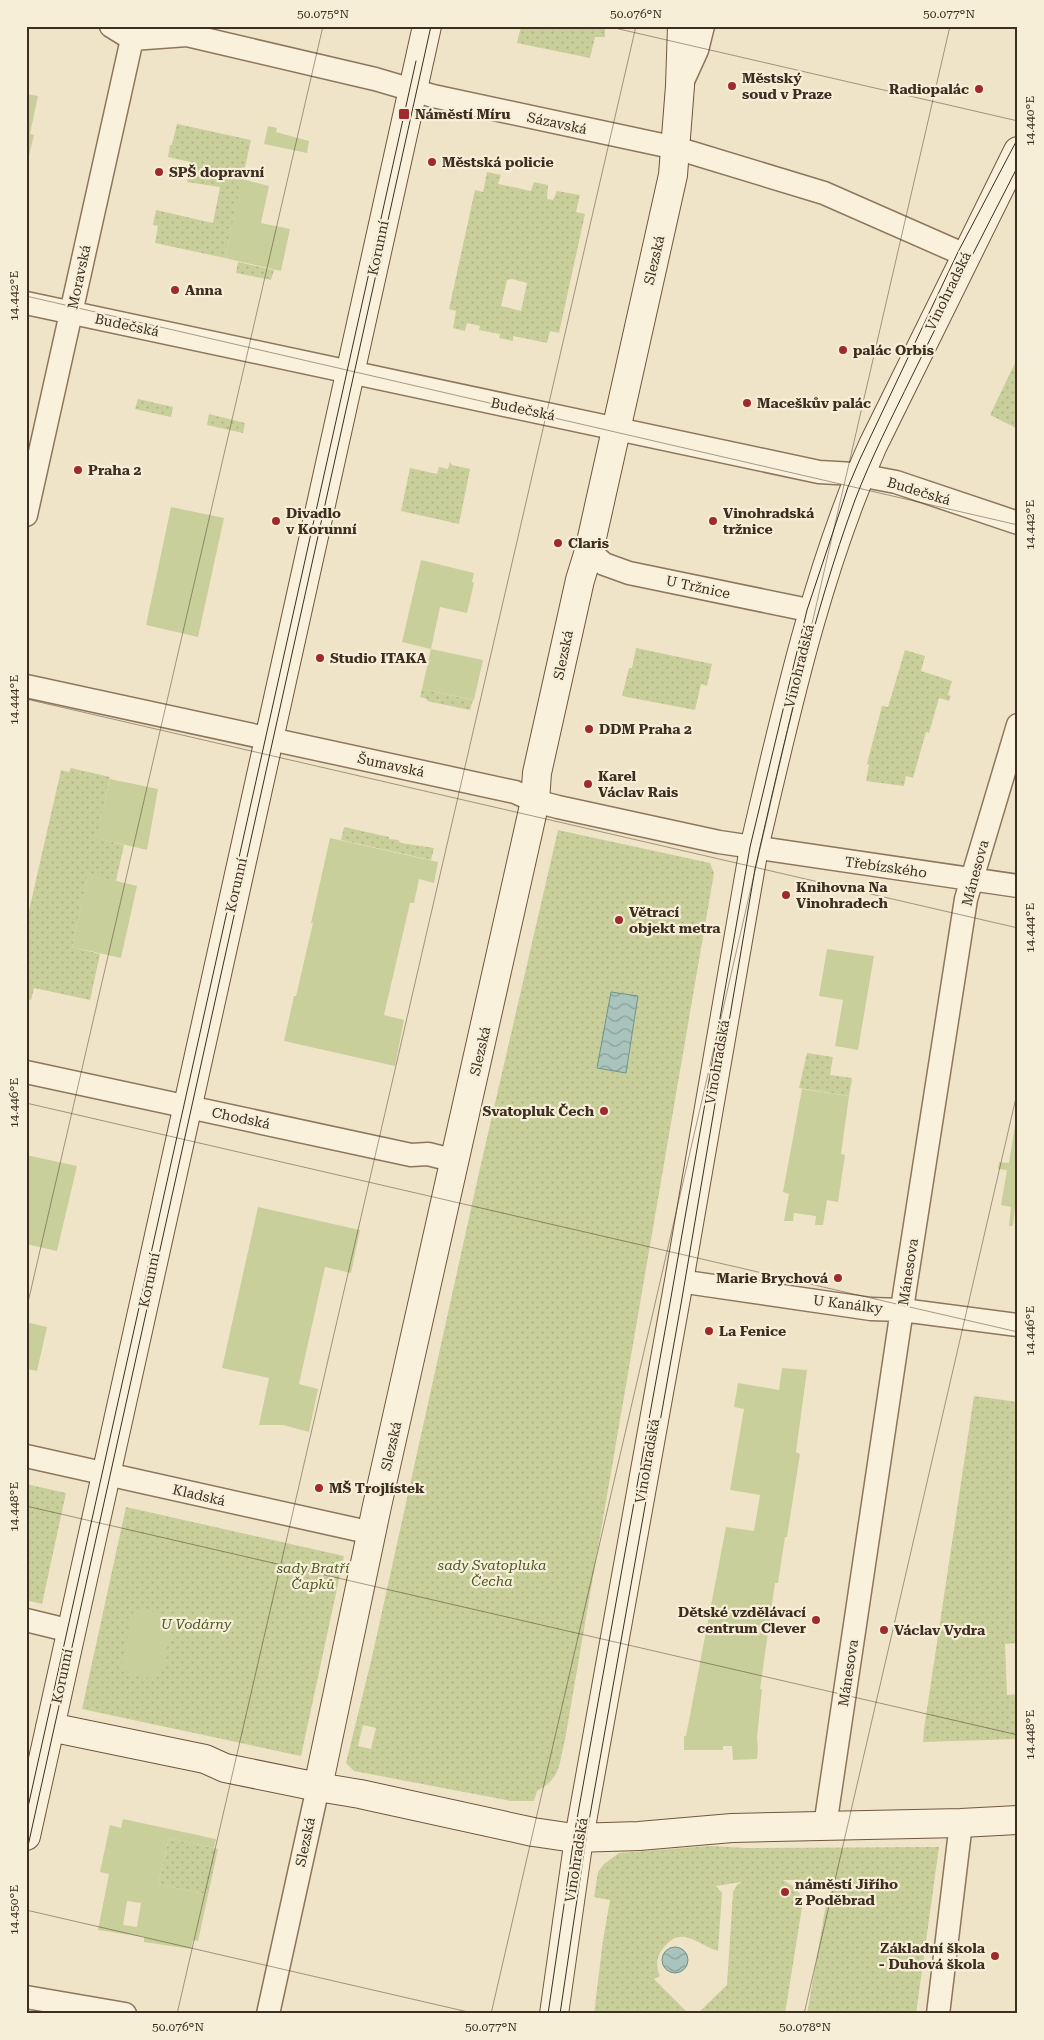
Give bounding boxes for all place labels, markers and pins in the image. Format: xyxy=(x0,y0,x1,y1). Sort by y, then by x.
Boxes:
place label: Městský soud v Praze xyxy=(742,70,832,102)
marker: Městský soud v Praze xyxy=(726,80,738,92)
place label: Radiopalác xyxy=(889,81,969,97)
marker: Radiopalác xyxy=(973,83,985,95)
place label: Náměstí Míru xyxy=(415,106,510,122)
marker: Náměstí Míru xyxy=(397,107,411,121)
place label: Městská policie xyxy=(442,154,554,170)
marker: Městská policie xyxy=(426,156,438,168)
place label: SPŠ dopravní xyxy=(169,164,265,180)
marker: SPŠ dopravní xyxy=(153,166,165,178)
place label: Anna xyxy=(185,282,223,298)
marker: Anna xyxy=(169,284,181,296)
place label: palác Orbis xyxy=(853,342,934,358)
marker: palác Orbis xyxy=(837,344,849,356)
place label: Maceškův palác xyxy=(757,395,871,411)
marker: Maceškův palác xyxy=(741,397,753,409)
place label: Praha 2 xyxy=(88,462,141,478)
marker: Praha 2 xyxy=(72,464,84,476)
place label: Divadlo v Korunní xyxy=(286,505,357,537)
place label: Vinohradská tržnice xyxy=(723,505,815,537)
marker: Divadlo v Korunní xyxy=(270,515,282,527)
marker: Vinohradská tržnice xyxy=(707,515,719,527)
place label: Claris xyxy=(568,535,609,551)
marker: Claris xyxy=(552,537,564,549)
place label: Studio ITAKA xyxy=(330,650,427,666)
marker: Studio ITAKA xyxy=(314,652,326,664)
place label: DDM Praha 2 xyxy=(599,721,692,737)
marker: DDM Praha 2 xyxy=(583,723,595,735)
place label: Karel Václav Rais xyxy=(598,768,678,800)
marker: Karel Václav Rais xyxy=(582,778,594,790)
place label: Knihovna Na Vinohradech xyxy=(796,879,889,911)
marker: Knihovna Na Vinohradech xyxy=(780,889,792,901)
place label: Větrací objekt metra xyxy=(629,904,721,936)
marker: Větrací objekt metra xyxy=(613,914,625,926)
place label: Svatopluk Čech xyxy=(483,1103,595,1119)
marker: Svatopluk Čech xyxy=(598,1105,610,1117)
place label: Marie Brychová xyxy=(716,1270,829,1286)
marker: Marie Brychová xyxy=(832,1272,844,1284)
place label: La Fenice xyxy=(719,1323,786,1339)
marker: La Fenice xyxy=(703,1325,715,1337)
place label: MŠ Trojlístek xyxy=(329,1480,425,1496)
marker: MŠ Trojlístek xyxy=(313,1482,325,1494)
place label: Dětské vzdělávací centrum Clever xyxy=(678,1604,807,1636)
marker: Dětské vzdělávací centrum Clever xyxy=(810,1614,822,1626)
place label: Václav Vydra xyxy=(894,1622,986,1638)
marker: Václav Vydra xyxy=(878,1624,890,1636)
place label: náměstí Jiřího z Poděbrad xyxy=(795,1876,898,1908)
marker: náměstí Jiřího z Poděbrad xyxy=(779,1886,791,1898)
place label: Základní škola - Duhová škola xyxy=(878,1940,986,1972)
marker: Základní škola - Duhová škola xyxy=(989,1950,1001,1962)

